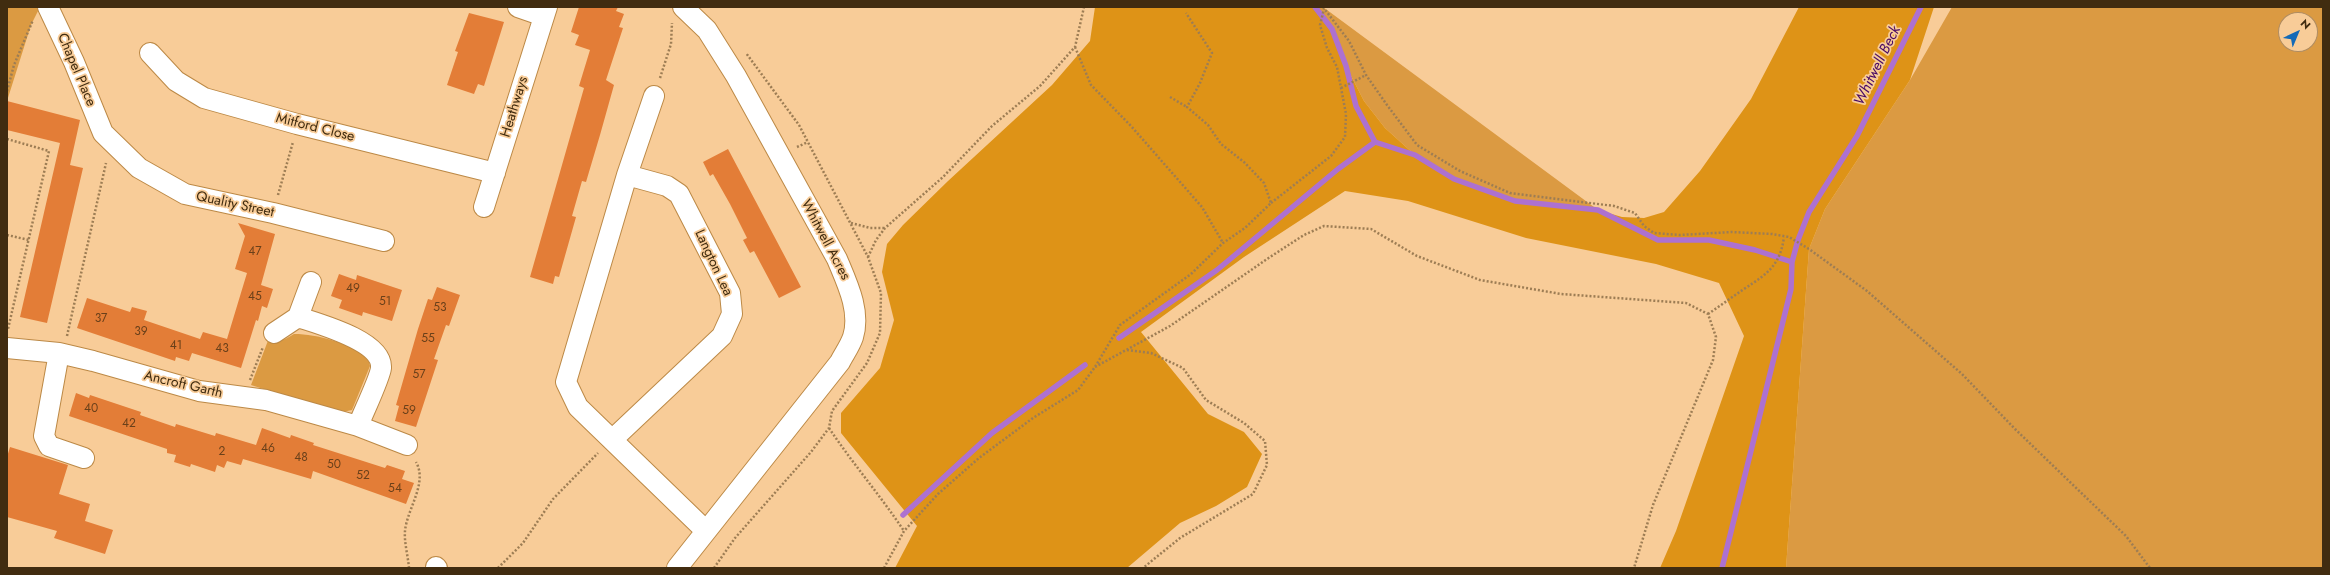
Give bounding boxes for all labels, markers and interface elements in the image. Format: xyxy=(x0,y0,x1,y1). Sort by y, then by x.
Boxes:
north arrow xyxy=(2278,12,2318,52)
text: N xyxy=(2297,15,2314,33)
water label: Whitwell Beck xyxy=(1851,23,1905,109)
street label: Chapel Place xyxy=(53,31,99,109)
street label: Heathways xyxy=(498,75,532,139)
street label: Mitford Close xyxy=(274,110,356,146)
street label: Quality Street xyxy=(195,189,275,221)
street label: Whitwell Acres xyxy=(797,197,853,283)
street label: Langton Lea xyxy=(690,227,736,299)
house number: 47 xyxy=(248,245,262,259)
house number: 49 xyxy=(346,282,360,296)
house number: 45 xyxy=(248,290,262,304)
house number: 51 xyxy=(379,295,391,309)
house number: 53 xyxy=(433,301,447,315)
house number: 37 xyxy=(95,312,107,326)
house number: 39 xyxy=(134,325,148,339)
house number: 55 xyxy=(421,332,435,346)
house number: 41 xyxy=(170,339,182,353)
house number: 43 xyxy=(215,342,229,356)
street label: Ancroft Garth xyxy=(142,368,224,402)
house number: 57 xyxy=(412,368,426,382)
house number: 40 xyxy=(84,402,98,416)
house number: 59 xyxy=(402,404,416,418)
house number: 42 xyxy=(122,417,136,431)
house number: 46 xyxy=(261,442,275,456)
house number: 2 xyxy=(219,445,225,459)
house number: 48 xyxy=(294,451,308,465)
house number: 50 xyxy=(327,458,341,472)
house number: 52 xyxy=(356,469,370,483)
house number: 54 xyxy=(388,482,402,496)

